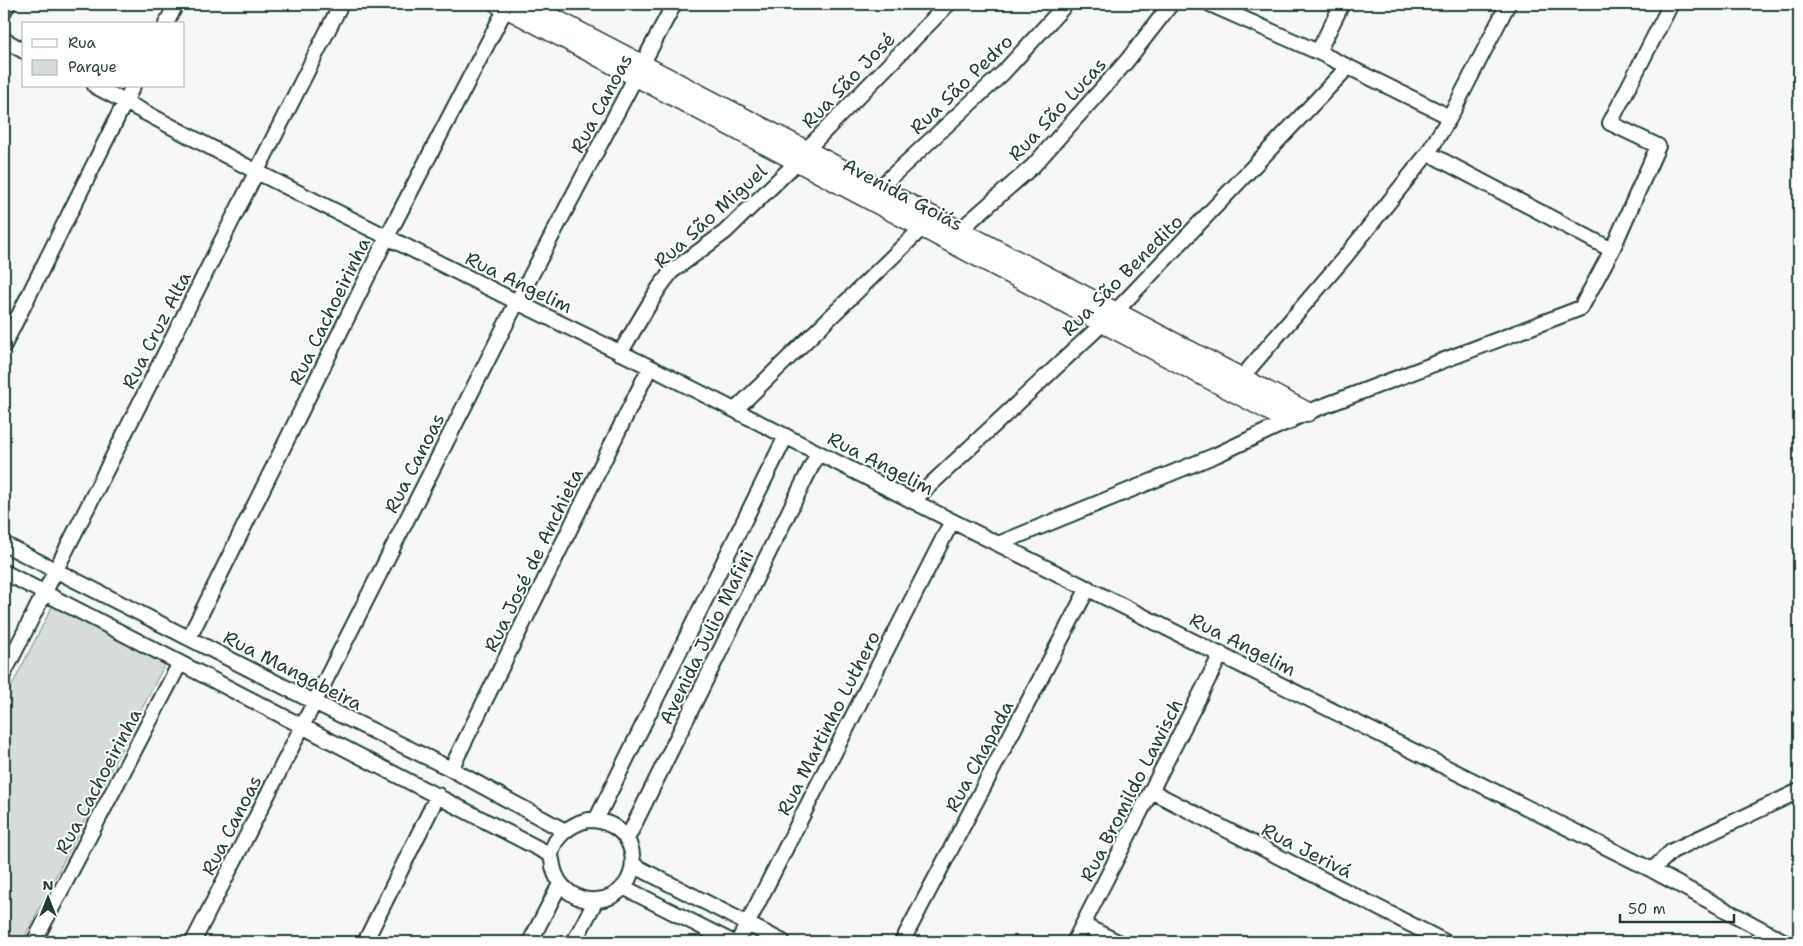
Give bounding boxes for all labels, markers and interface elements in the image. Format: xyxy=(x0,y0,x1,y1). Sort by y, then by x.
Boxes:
legend xyxy=(22,22,185,88)
street label: Rua São José xyxy=(796,27,901,134)
street label: Rua São Pedro xyxy=(904,29,1018,140)
text: Rua xyxy=(68,33,97,53)
street label: Rua Canoas xyxy=(565,49,638,157)
street label: Rua São Lucas xyxy=(1003,52,1112,166)
text: Parque xyxy=(68,57,117,77)
street label: Avenida Goiás xyxy=(838,152,967,237)
street label: Rua São Miguel xyxy=(648,159,772,274)
street label: Rua São Benedito xyxy=(1056,209,1188,341)
street label: Rua Cachoeirinha xyxy=(283,233,376,389)
street label: Rua Angelim xyxy=(461,246,576,319)
street label: Rua Cruz Alta xyxy=(116,267,197,393)
street label: Rua Canoas xyxy=(379,409,450,518)
street label: Rua Angelim xyxy=(823,426,938,501)
street label: Rua José de Anchieta xyxy=(478,464,589,656)
street label: Avenida Julio Mafini xyxy=(653,546,760,729)
street label: Rua Angelim xyxy=(1185,607,1300,682)
street label: Rua Mangabeira xyxy=(219,625,367,716)
street label: Rua Martinho Luthero xyxy=(771,627,886,820)
street label: Rua Bromildo Lawisch xyxy=(1074,694,1188,886)
street label: Rua Chapada xyxy=(940,696,1019,816)
street label: Rua Cachoeirinha xyxy=(50,704,147,858)
street label: Rua Canoas xyxy=(196,771,267,880)
street label: Rua Jerivá xyxy=(1257,817,1357,884)
north arrow xyxy=(22,874,72,924)
text: N xyxy=(42,876,54,894)
scale bar xyxy=(1620,891,1734,923)
text: 50 m xyxy=(1628,899,1666,919)

